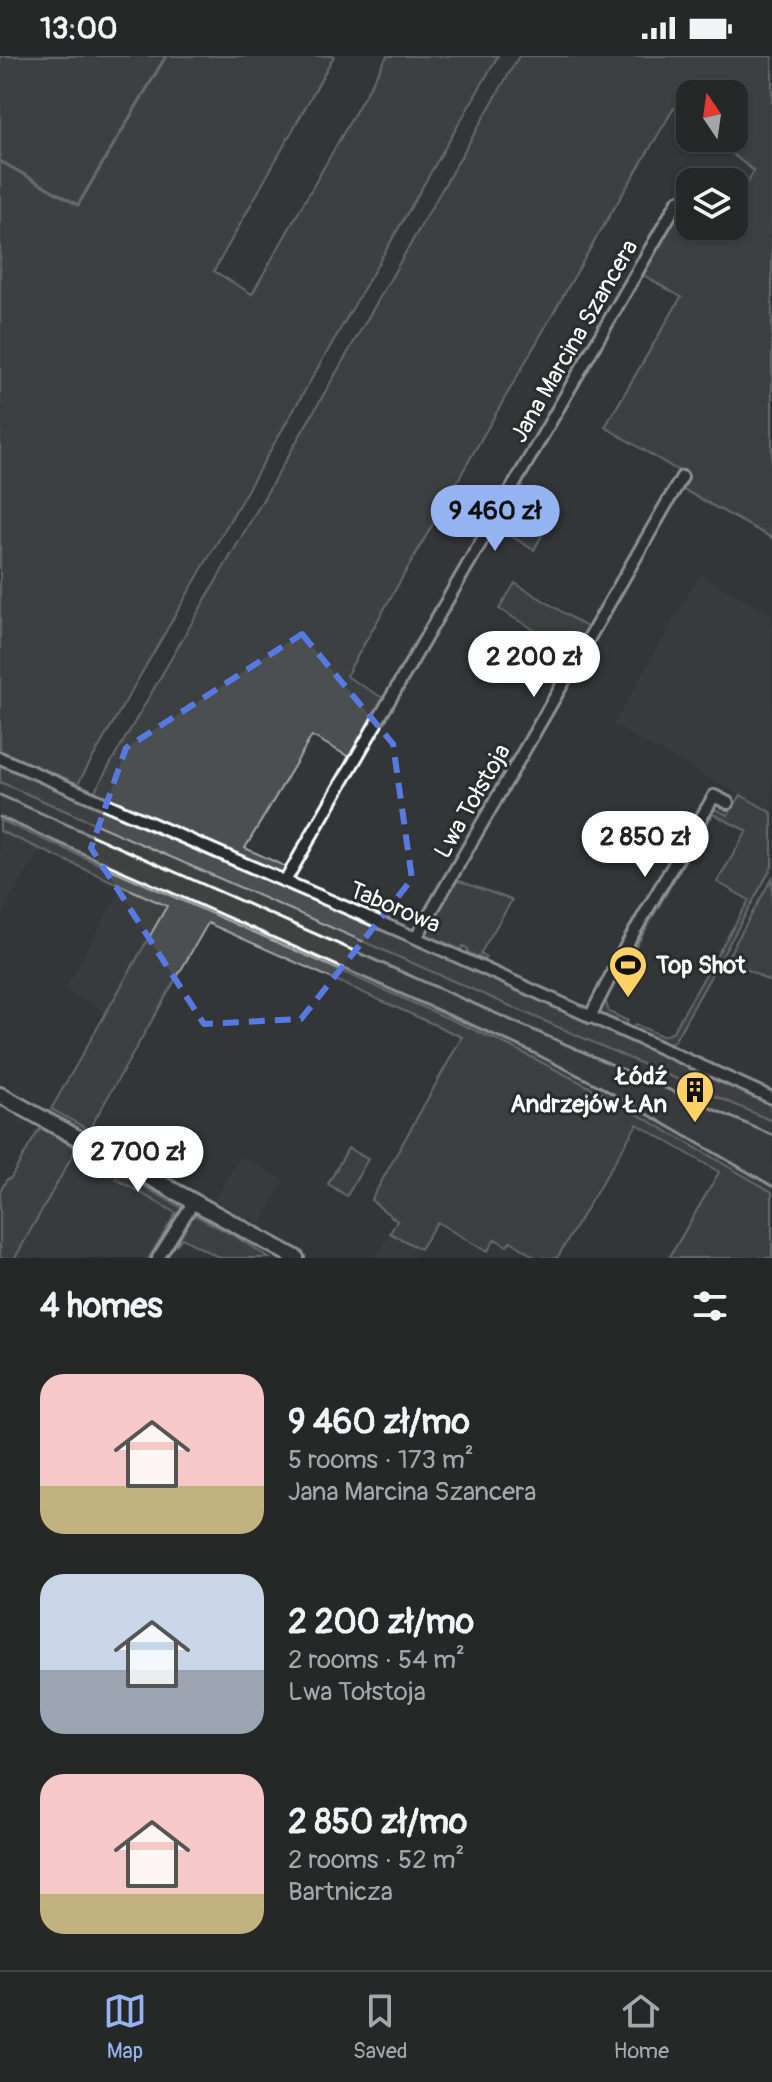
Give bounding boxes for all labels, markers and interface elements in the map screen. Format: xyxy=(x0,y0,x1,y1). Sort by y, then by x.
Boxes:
text: 13:00 xyxy=(40,10,117,47)
north arrow xyxy=(676,80,748,152)
map controls xyxy=(676,80,748,240)
button: layers xyxy=(676,168,748,240)
street label: Jana Marcina Szancera xyxy=(505,235,644,448)
pin: 9 460 zł xyxy=(412,485,578,553)
text: 9 460 zł xyxy=(449,495,541,527)
pin: 2 200 zł xyxy=(451,631,617,699)
text: 2 200 zł xyxy=(486,641,582,673)
street label: Lwa Tołstoja xyxy=(428,739,517,864)
pin: 2 850 zł xyxy=(562,811,728,879)
text: 2 850 zł xyxy=(600,821,690,853)
street label: Taborowa xyxy=(345,875,445,940)
sports icon: Top Shot xyxy=(607,944,649,999)
place label: Top Shot xyxy=(655,951,747,980)
place label: Łódź Andrzejów ŁAn xyxy=(510,1062,667,1119)
building icon: Łódź Andrzejów ŁAn xyxy=(674,1069,716,1124)
pin: 2 700 zł xyxy=(55,1126,221,1194)
text: 2 700 zł xyxy=(90,1136,186,1168)
icon: filters xyxy=(688,1284,732,1328)
text: 4 homes xyxy=(40,1285,162,1328)
text: 9 460 zł/mo xyxy=(288,1401,470,1444)
icon: home xyxy=(104,1406,200,1502)
text: 5 rooms · 173 m² xyxy=(288,1444,474,1476)
text: Jana Marcina Szancera xyxy=(288,1476,536,1508)
text: 2 200 zł/mo xyxy=(288,1601,474,1644)
icon: home xyxy=(104,1606,200,1702)
text: 2 rooms · 54 m² xyxy=(288,1644,465,1676)
text: Lwa Tołstoja xyxy=(288,1676,426,1708)
text: 2 850 zł/mo xyxy=(288,1801,467,1844)
icon: home xyxy=(104,1806,200,1902)
text: 2 rooms · 52 m² xyxy=(288,1844,464,1876)
text: Bartnicza xyxy=(288,1876,393,1908)
tab: Map xyxy=(103,1989,147,2065)
tab: Saved xyxy=(353,1989,408,2065)
tab: Home xyxy=(614,1989,669,2065)

